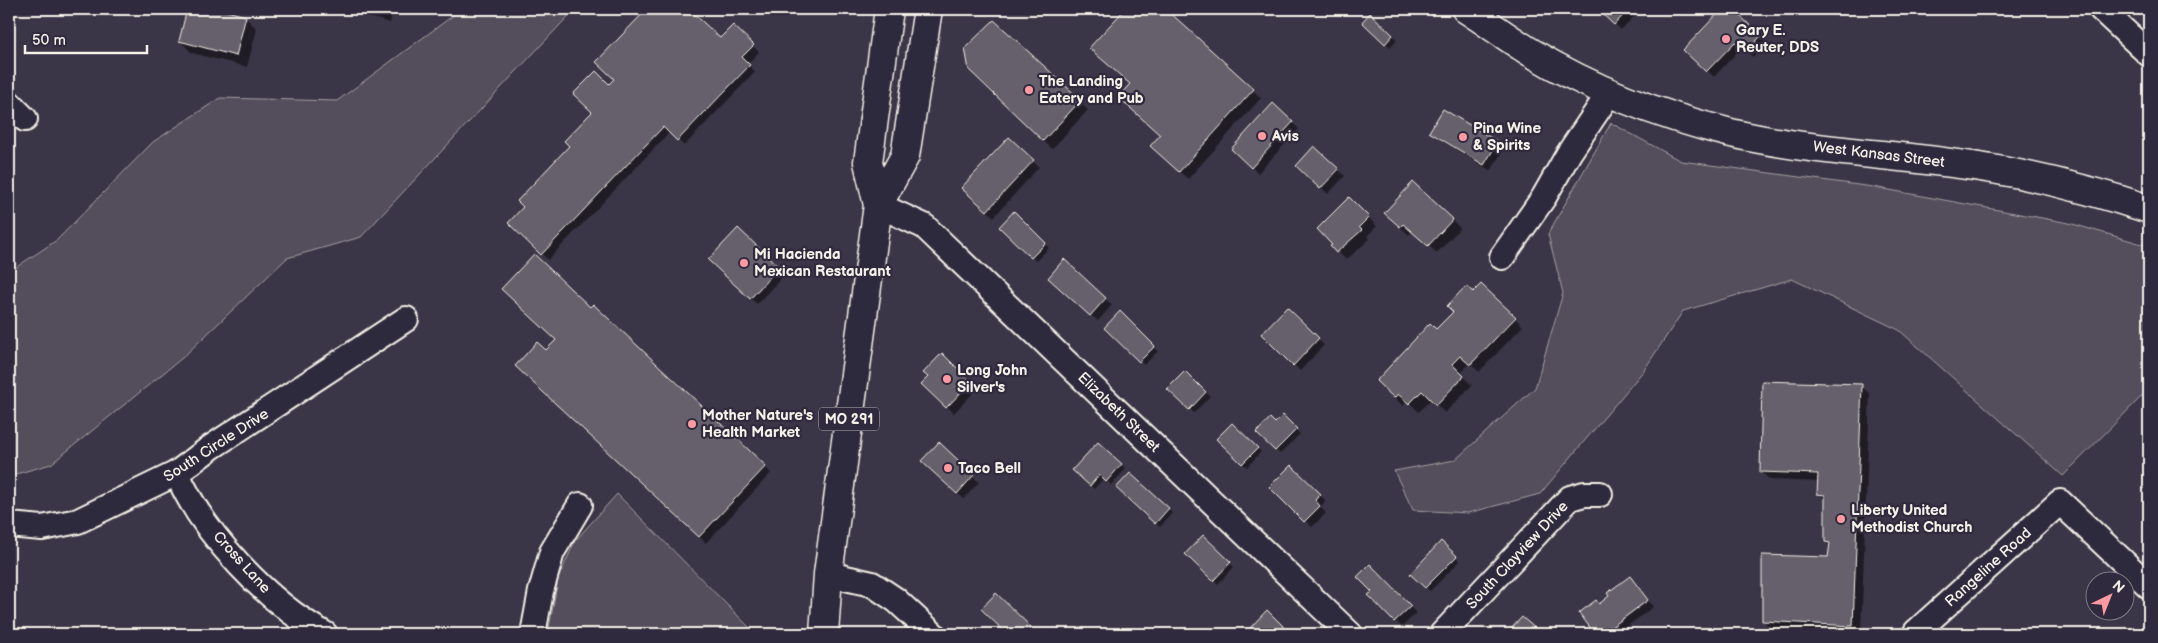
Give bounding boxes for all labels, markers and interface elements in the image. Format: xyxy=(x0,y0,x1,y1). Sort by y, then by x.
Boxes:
place label: Gary E. Reuter, DDS xyxy=(1736,21,1819,57)
scale bar xyxy=(25,22,148,54)
text: 50 m xyxy=(32,31,66,50)
marker: Gary E. Reuter, DDS xyxy=(1720,33,1732,45)
place label: The Landing Eatery and Pub xyxy=(1039,72,1144,108)
marker: The Landing Eatery and Pub xyxy=(1023,84,1035,96)
place label: Pina Wine & Spirits xyxy=(1473,119,1541,155)
place label: Avis xyxy=(1271,127,1299,146)
marker: Avis xyxy=(1256,130,1268,142)
marker: Pina Wine & Spirits xyxy=(1457,131,1469,143)
street label: West Kansas Street xyxy=(1812,137,1946,172)
place label: Mi Hacienda Mexican Restaurant xyxy=(754,245,891,281)
marker: Mi Hacienda Mexican Restaurant xyxy=(738,257,750,269)
place label: Long John Silver's xyxy=(957,361,1027,397)
street label: Elizabeth Street xyxy=(1073,368,1164,457)
marker: Long John Silver's xyxy=(941,373,953,385)
street label: South Circle Drive xyxy=(160,404,272,486)
place label: Mother Nature's Health Market xyxy=(702,406,813,442)
road number: MO 291 xyxy=(819,408,879,430)
marker: Mother Nature's Health Market xyxy=(686,418,698,430)
place label: Taco Bell xyxy=(958,459,1021,478)
marker: Taco Bell xyxy=(942,462,954,474)
street label: South Clayview Drive xyxy=(1462,497,1572,613)
place label: Liberty United Methodist Church xyxy=(1851,501,1972,537)
marker: Liberty United Methodist Church xyxy=(1835,513,1847,525)
street label: Rangeline Road xyxy=(1941,524,2035,611)
street label: Cross Lane xyxy=(209,527,275,597)
north arrow xyxy=(2086,570,2136,620)
text: N xyxy=(2109,577,2128,597)

